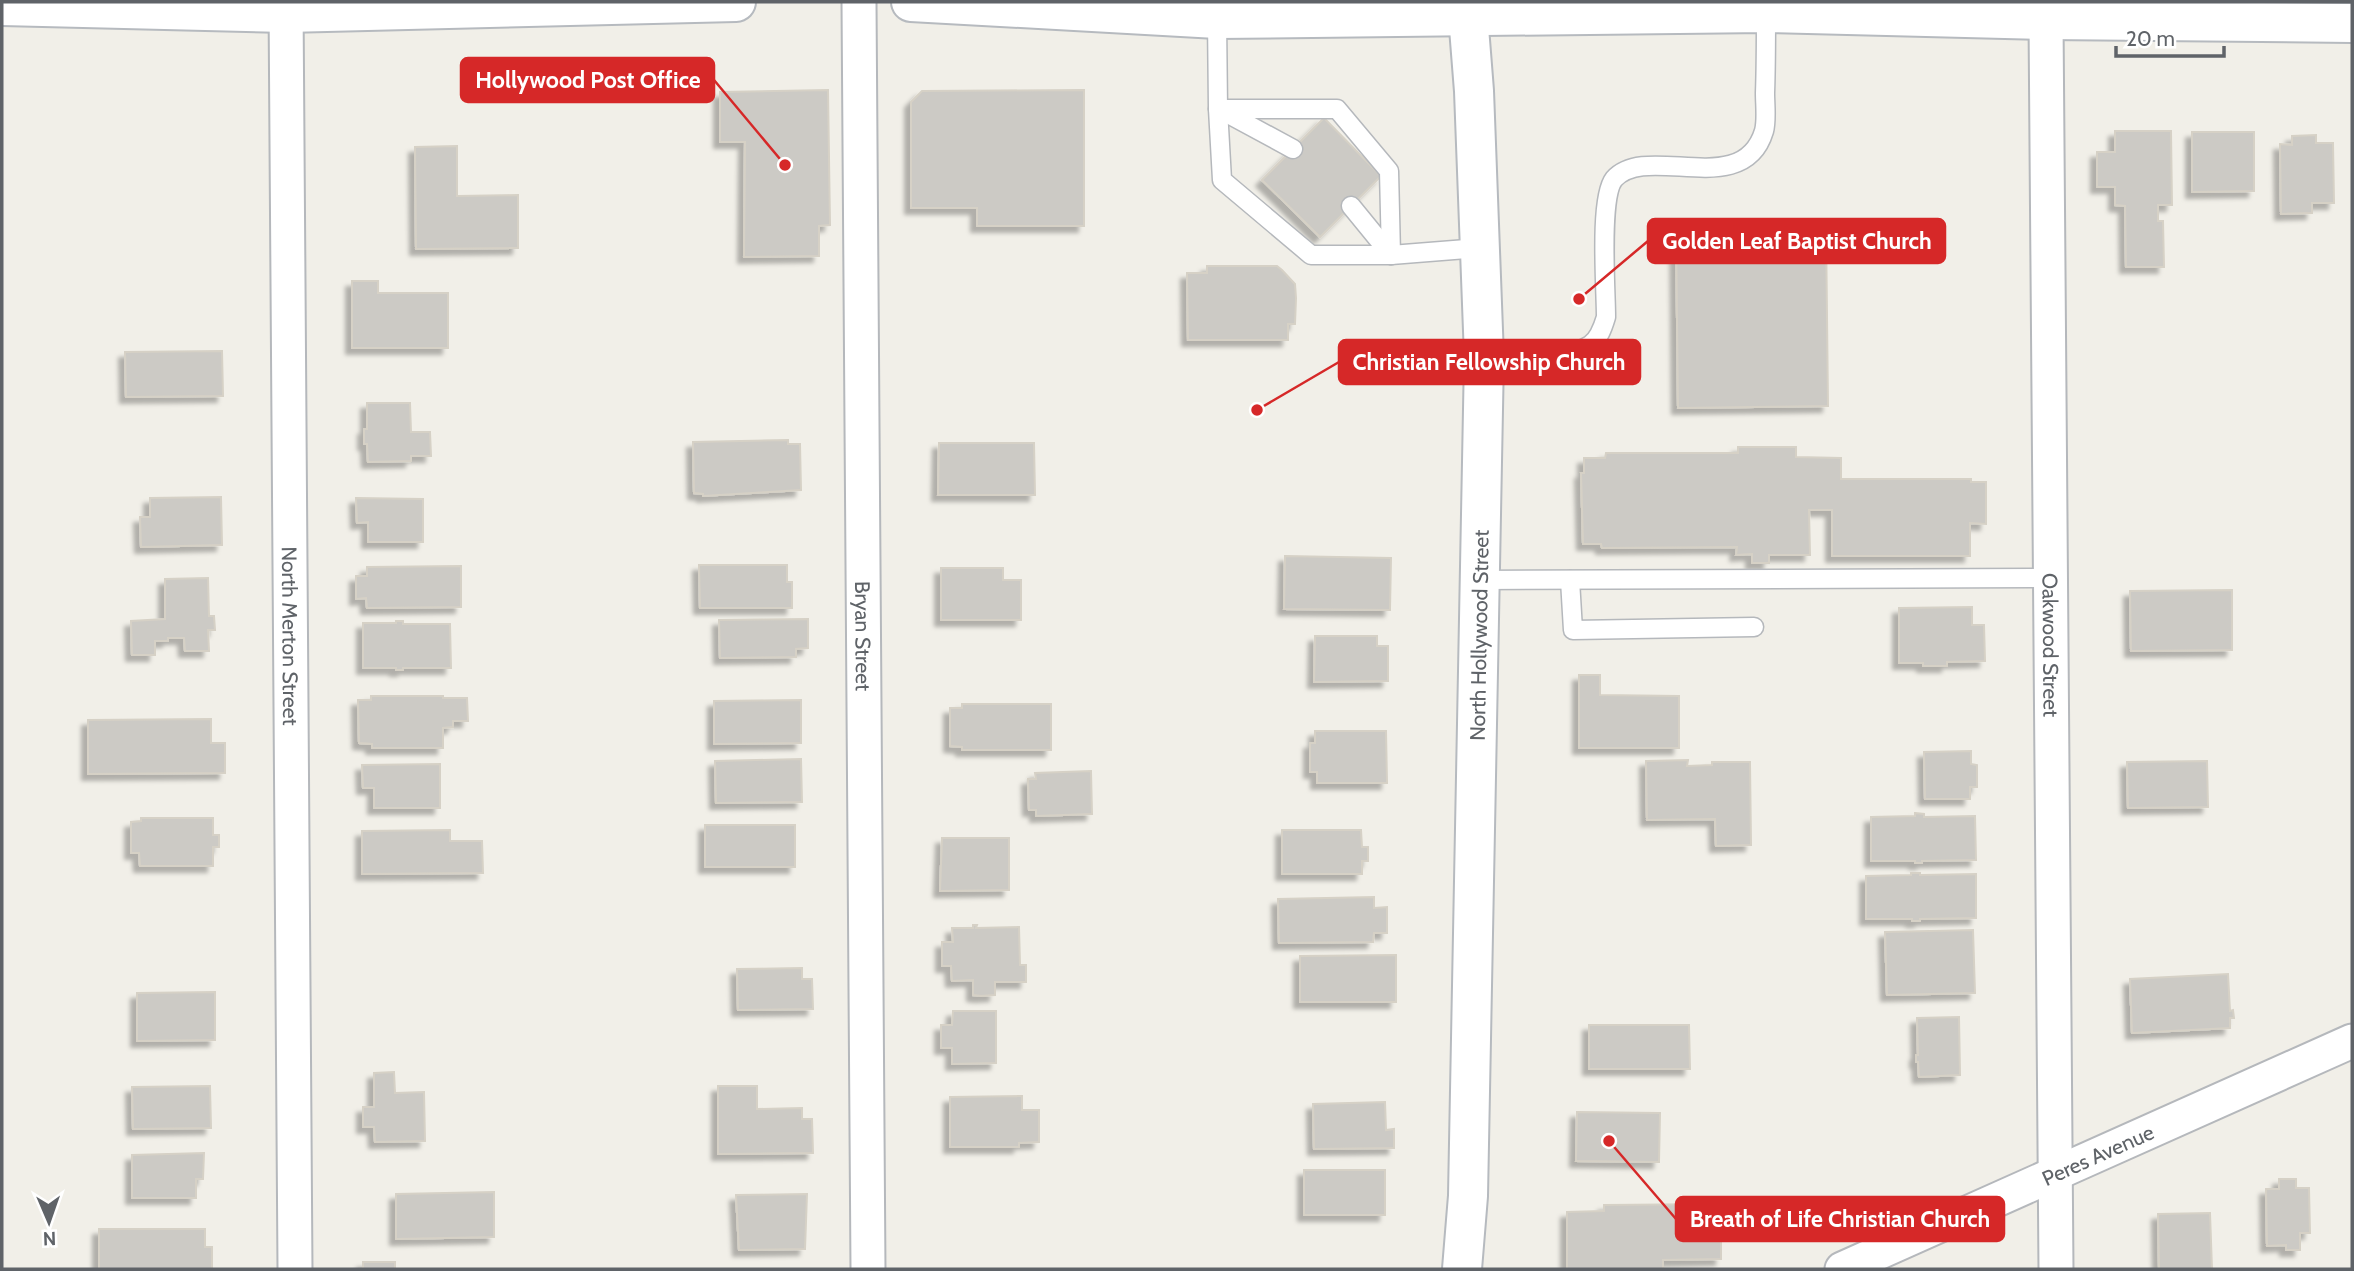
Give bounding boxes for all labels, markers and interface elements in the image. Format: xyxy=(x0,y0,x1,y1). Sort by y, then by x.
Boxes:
scale bar xyxy=(2116,14,2224,58)
text: 20 m xyxy=(2126,26,2175,51)
callout: Hollywood Post Office xyxy=(461,58,714,102)
text: Hollywood Post Office xyxy=(475,66,701,94)
callout: Golden Leaf Baptist Church xyxy=(1648,219,1945,263)
text: Golden Leaf Baptist Church xyxy=(1662,227,1932,255)
callout: Christian Fellowship Church xyxy=(1339,340,1640,384)
text: Christian Fellowship Church xyxy=(1352,348,1626,376)
street label: North Hollywood Street xyxy=(1464,530,1493,741)
street label: North Merton Street xyxy=(277,546,304,726)
street label: Oakwood Street xyxy=(2038,573,2064,717)
street label: Bryan Street xyxy=(851,581,876,691)
street label: Peres Avenue xyxy=(2038,1119,2158,1191)
north arrow xyxy=(14,1187,84,1257)
callout: Breath of Life Christian Church xyxy=(1676,1197,2004,1241)
text: Breath of Life Christian Church xyxy=(1690,1205,1990,1233)
text: N xyxy=(42,1227,57,1250)

